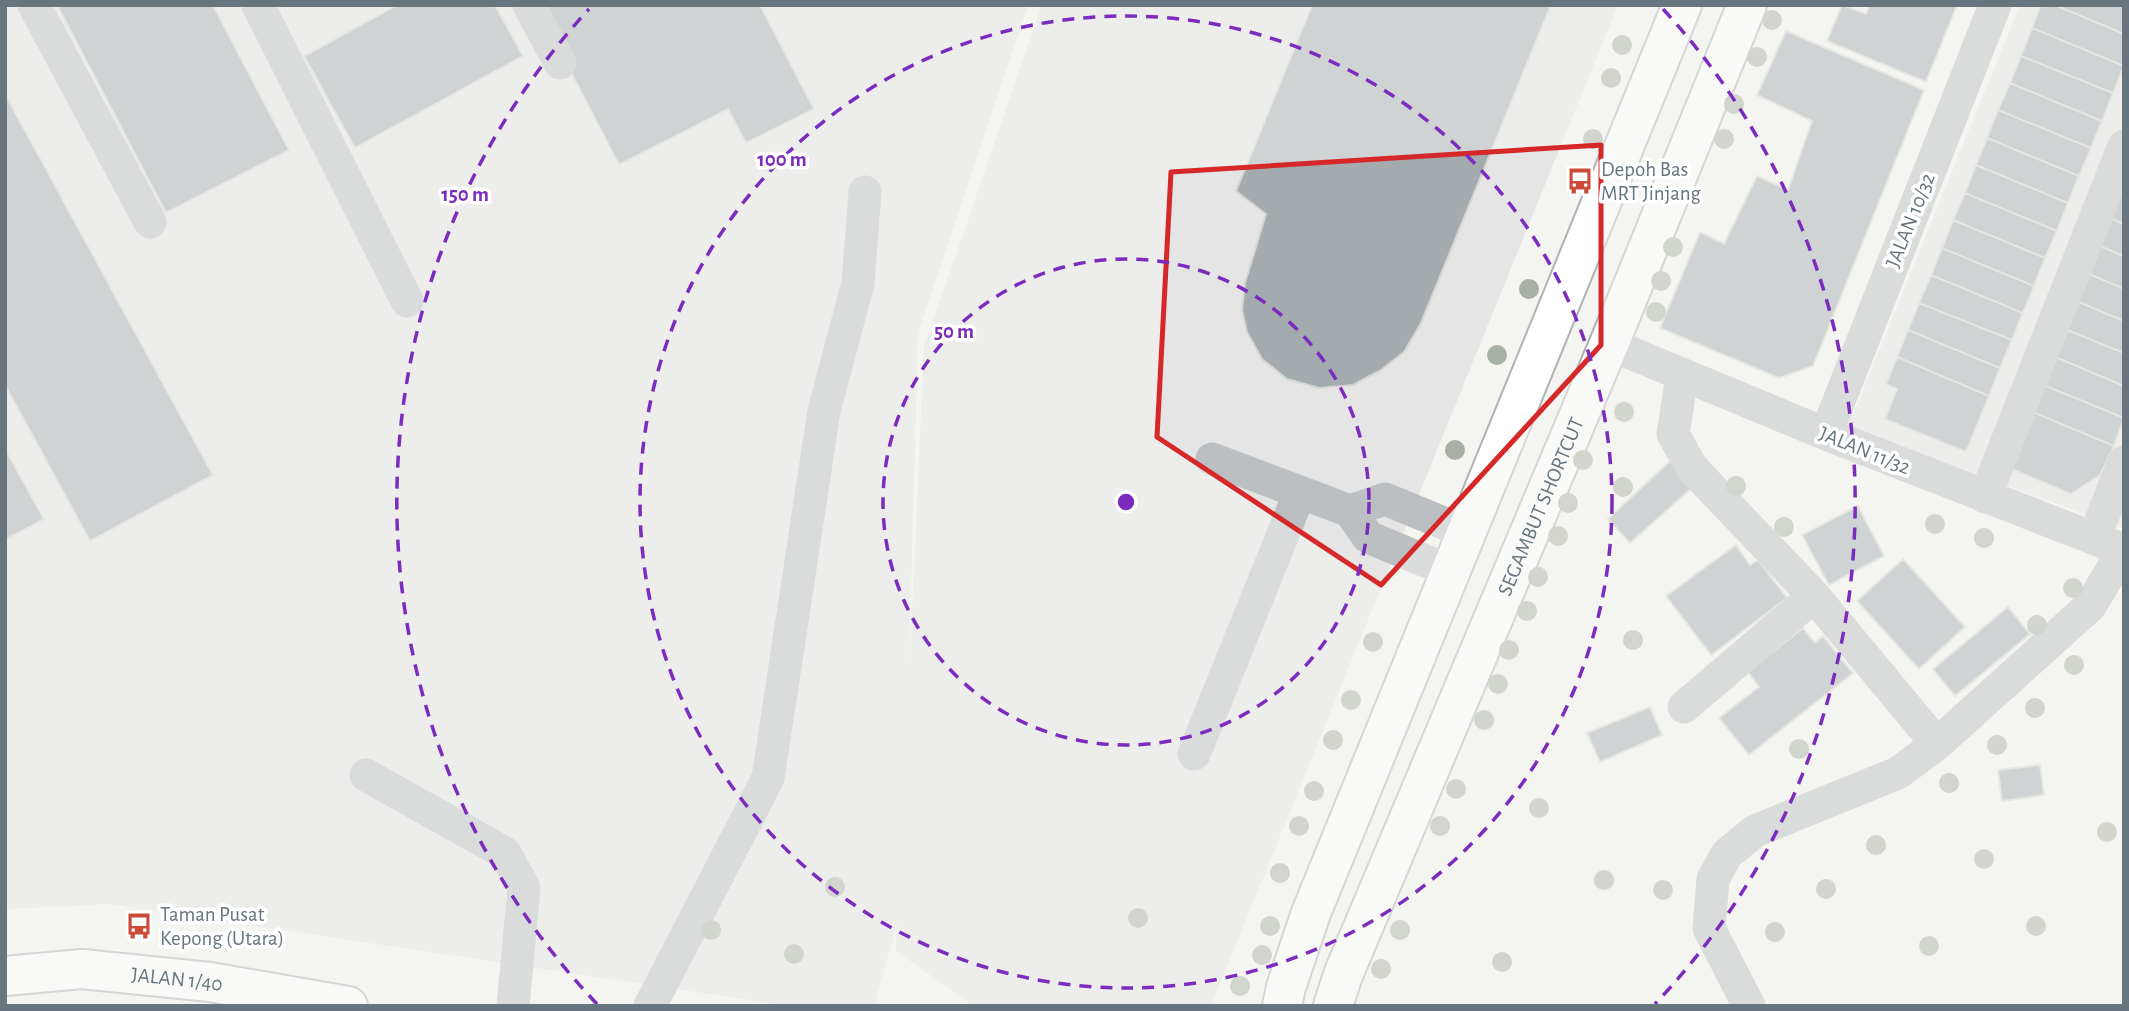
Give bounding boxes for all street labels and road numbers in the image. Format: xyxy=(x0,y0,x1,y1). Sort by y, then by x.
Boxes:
street label: JALAN 10/32 xyxy=(1882,170,1939,270)
street label: SEGAMBUT SHORTCUT xyxy=(1494,414,1588,599)
street label: JALAN 11/32 xyxy=(1816,423,1913,478)
street label: JALAN 1/40 xyxy=(130,964,224,995)

